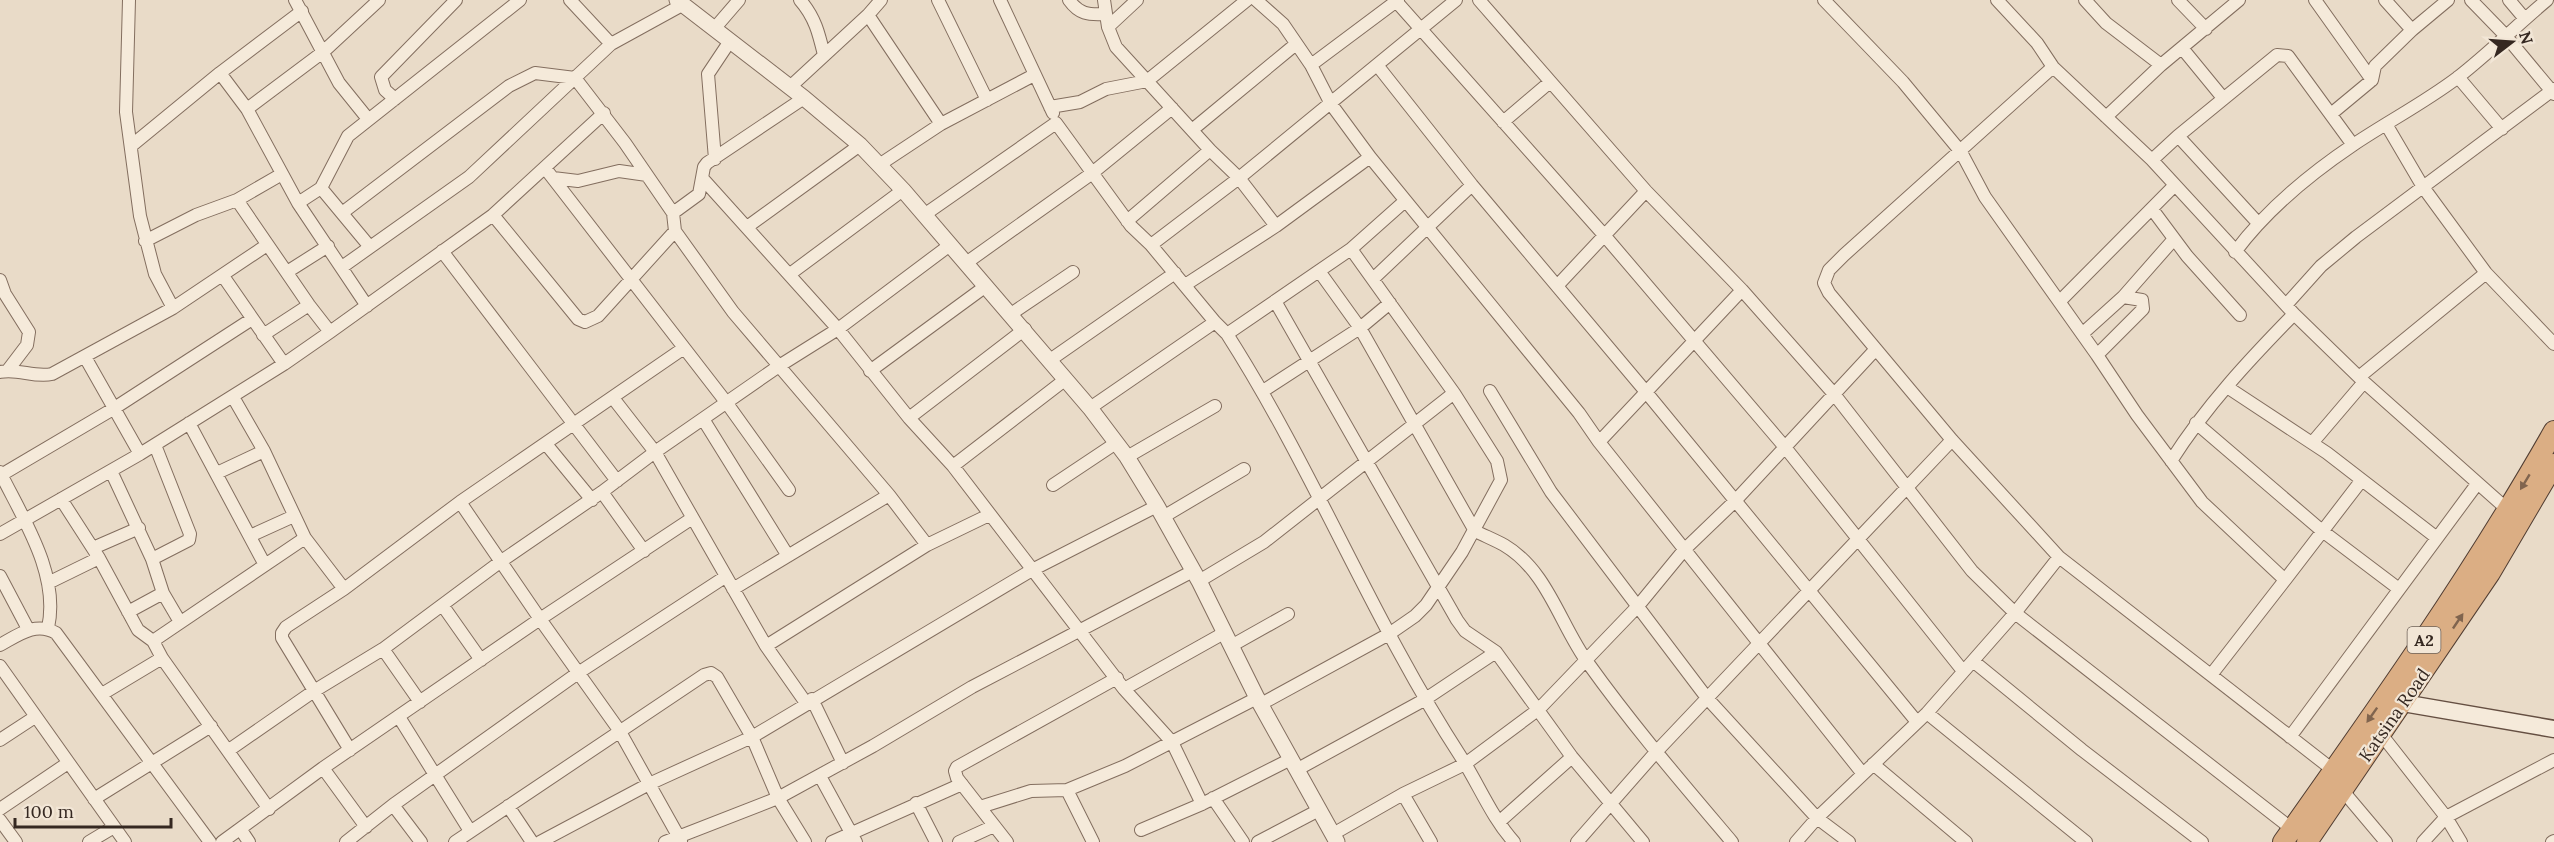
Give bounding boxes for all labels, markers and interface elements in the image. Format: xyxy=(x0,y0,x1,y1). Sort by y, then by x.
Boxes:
north arrow xyxy=(2482,12,2542,72)
text: N xyxy=(2515,29,2538,46)
one-way arrow xyxy=(2520,474,2530,491)
one-way arrow xyxy=(2453,612,2464,629)
road number: A2 xyxy=(2408,627,2440,653)
street label: Katsina Road xyxy=(2353,664,2435,766)
one-way arrow xyxy=(2366,707,2378,723)
scale bar xyxy=(15,791,171,829)
text: 100 m xyxy=(24,800,74,823)

